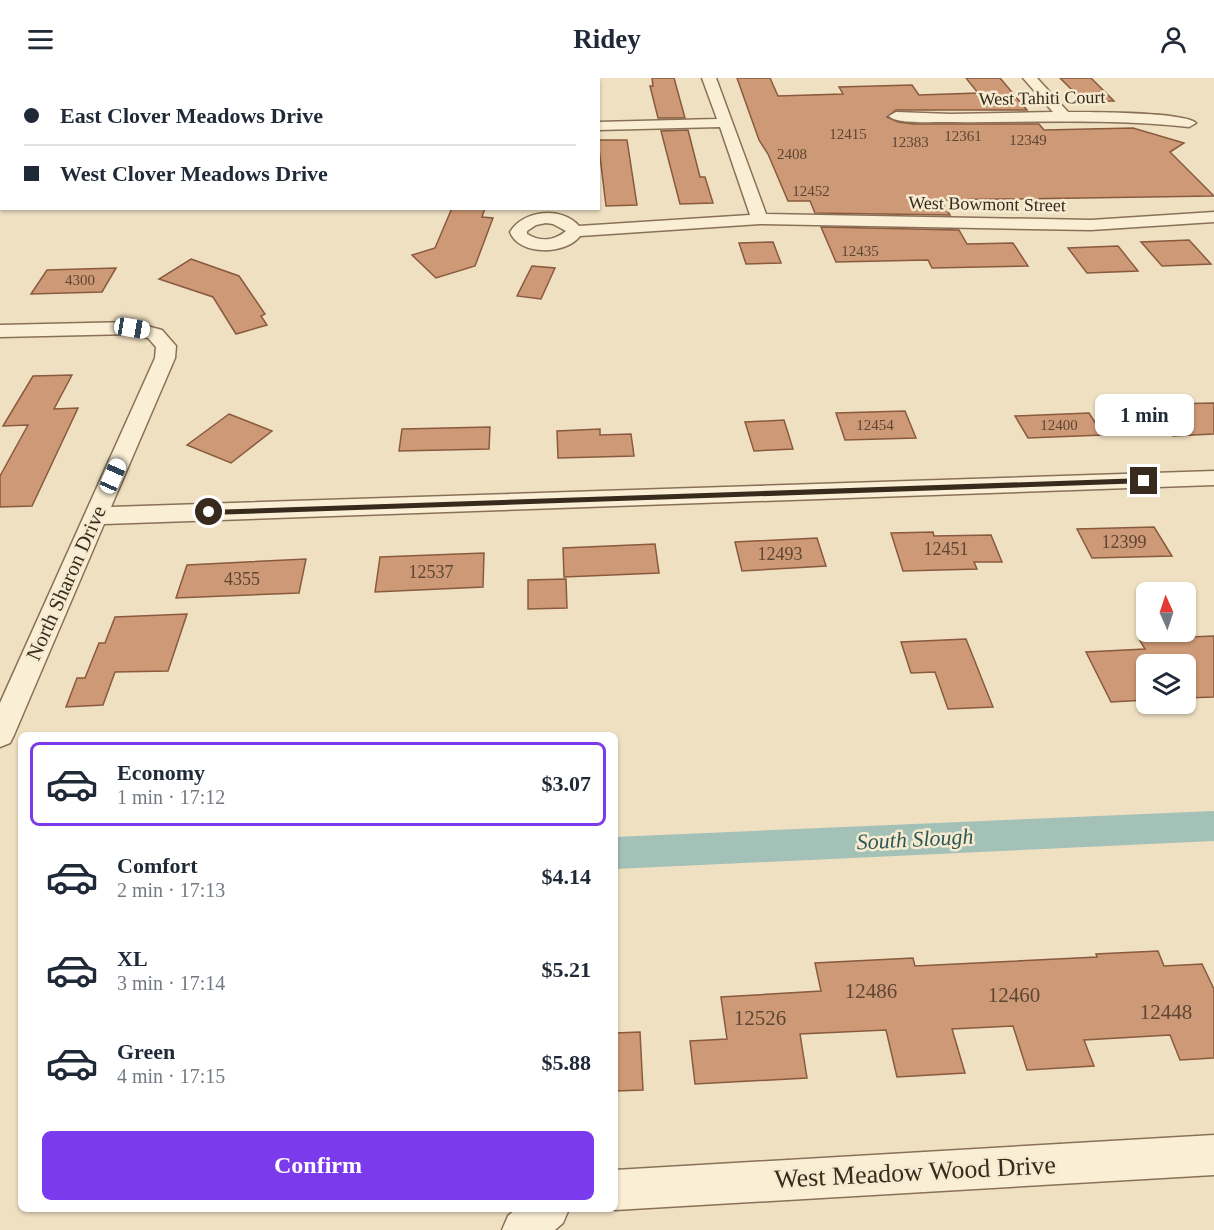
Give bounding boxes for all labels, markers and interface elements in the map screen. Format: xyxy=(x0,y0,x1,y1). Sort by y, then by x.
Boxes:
icon: menu xyxy=(24,23,57,56)
icon: person xyxy=(1157,23,1190,56)
text: Ridey xyxy=(573,24,641,54)
street label: West Tahiti Court xyxy=(978,87,1106,109)
text: East Clover Meadows Drive xyxy=(60,103,323,128)
house number: 12415 xyxy=(829,126,867,142)
house number: 12361 xyxy=(944,128,982,144)
house number: 12349 xyxy=(1009,132,1047,148)
house number: 12383 xyxy=(891,134,929,150)
house number: 2408 xyxy=(777,146,807,162)
text: West Clover Meadows Drive xyxy=(60,161,328,186)
house number: 12452 xyxy=(792,183,830,199)
street label: West Bowmont Street xyxy=(908,193,1066,215)
house number: 12435 xyxy=(841,243,879,259)
house number: 4300 xyxy=(65,272,95,288)
car xyxy=(113,316,151,340)
callout: 1 min xyxy=(1094,394,1194,436)
text: 1 min xyxy=(1120,404,1169,426)
house number: 12454 xyxy=(856,417,894,433)
house number: 12400 xyxy=(1040,417,1078,433)
car xyxy=(97,456,129,496)
route end xyxy=(1130,467,1157,494)
route start xyxy=(195,498,222,525)
street label: North Sharon Drive xyxy=(21,502,111,664)
house number: 12399 xyxy=(1102,532,1147,552)
house number: 12451 xyxy=(924,539,969,559)
house number: 12493 xyxy=(758,544,803,564)
house number: 12537 xyxy=(409,562,454,582)
house number: 4355 xyxy=(224,569,260,589)
north arrow xyxy=(1136,582,1196,642)
map controls xyxy=(1136,582,1196,714)
button: layers xyxy=(1136,654,1196,714)
icon: car xyxy=(45,757,99,811)
text: Economy xyxy=(117,760,205,785)
text: $3.07 xyxy=(542,771,591,796)
text: 1 min · 17:12 xyxy=(117,786,225,808)
water label: South Slough xyxy=(856,823,974,855)
icon: car xyxy=(45,850,99,904)
text: Comfort xyxy=(117,853,198,878)
text: $4.14 xyxy=(542,864,591,889)
text: 2 min · 17:13 xyxy=(117,879,225,901)
icon: car xyxy=(45,943,99,997)
text: XL xyxy=(117,946,148,971)
text: $5.21 xyxy=(542,957,591,982)
text: 3 min · 17:14 xyxy=(117,972,225,994)
house number: 12486 xyxy=(845,979,897,1003)
house number: 12460 xyxy=(988,983,1040,1007)
house number: 12448 xyxy=(1140,1000,1192,1024)
house number: 12526 xyxy=(734,1006,786,1030)
icon: car xyxy=(45,1036,99,1090)
text: Green xyxy=(117,1039,175,1064)
text: $5.88 xyxy=(542,1050,591,1075)
text: 4 min · 17:15 xyxy=(117,1065,225,1087)
button: Confirm xyxy=(42,1131,594,1200)
street label: West Meadow Wood Drive xyxy=(773,1150,1057,1194)

